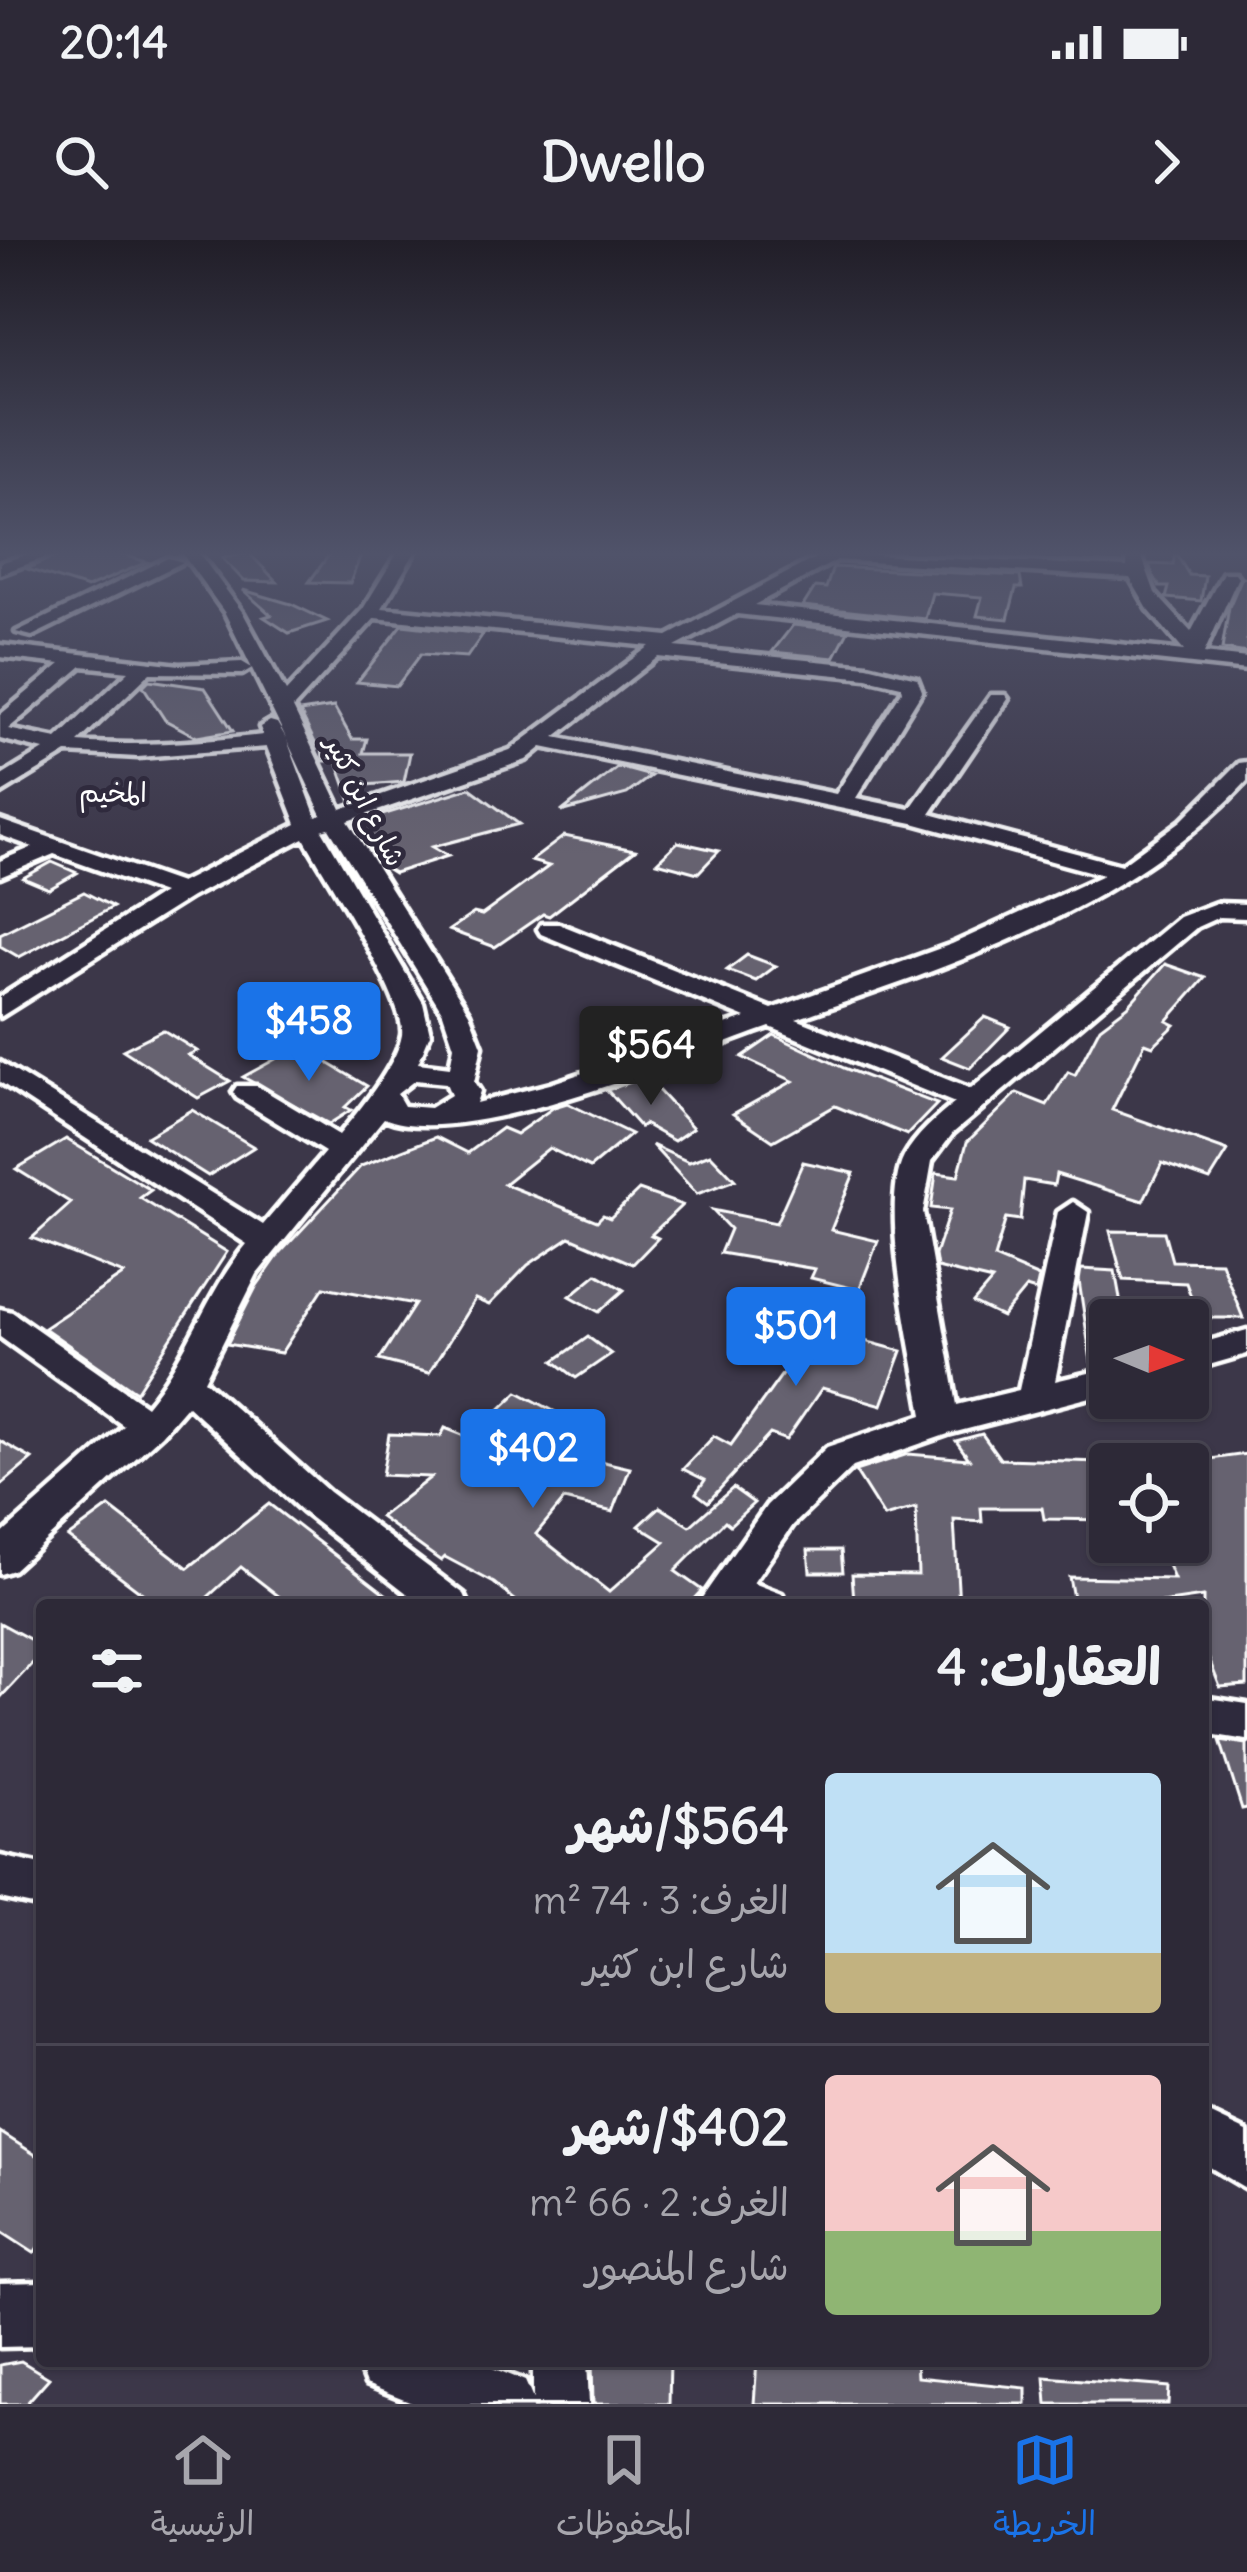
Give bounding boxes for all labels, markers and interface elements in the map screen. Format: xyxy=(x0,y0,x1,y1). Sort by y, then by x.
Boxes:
text: 20:14 xyxy=(60,14,168,70)
text: Dwello xyxy=(541,128,706,196)
icon: search xyxy=(48,129,114,195)
icon: forward xyxy=(1133,129,1199,195)
street label: شارع ابن كثير xyxy=(315,728,413,873)
district label: المخيم xyxy=(79,775,147,813)
pin: $458 xyxy=(238,982,380,1084)
text: $458 xyxy=(264,996,354,1045)
pin: $564 xyxy=(580,1006,722,1108)
text: $564 xyxy=(606,1020,696,1069)
pin: $501 xyxy=(725,1287,867,1389)
north arrow xyxy=(1089,1299,1209,1419)
map controls xyxy=(1089,1299,1209,1563)
text: $501 xyxy=(753,1301,839,1350)
pin: $402 xyxy=(462,1409,604,1511)
text: $402 xyxy=(487,1423,579,1472)
button: locate xyxy=(1089,1443,1209,1563)
text: العقارات: 4 xyxy=(937,1635,1161,1699)
icon: filters xyxy=(84,1638,150,1704)
text: $564/شهر xyxy=(569,1793,789,1857)
icon: home xyxy=(921,1821,1065,1965)
text: الغرف: 3 · 74 m² xyxy=(533,1876,789,1925)
text: شارع ابن كثير xyxy=(583,1940,789,1989)
text: $402/شهر xyxy=(566,2095,789,2159)
icon: home xyxy=(921,2123,1065,2267)
text: الغرف: 2 · 66 m² xyxy=(529,2178,789,2227)
text: شارع المنصور xyxy=(586,2242,789,2291)
tab: الرئيسية xyxy=(151,2427,254,2553)
tab: المحفوظات xyxy=(556,2427,692,2553)
tab: الخريطة xyxy=(993,2427,1096,2553)

